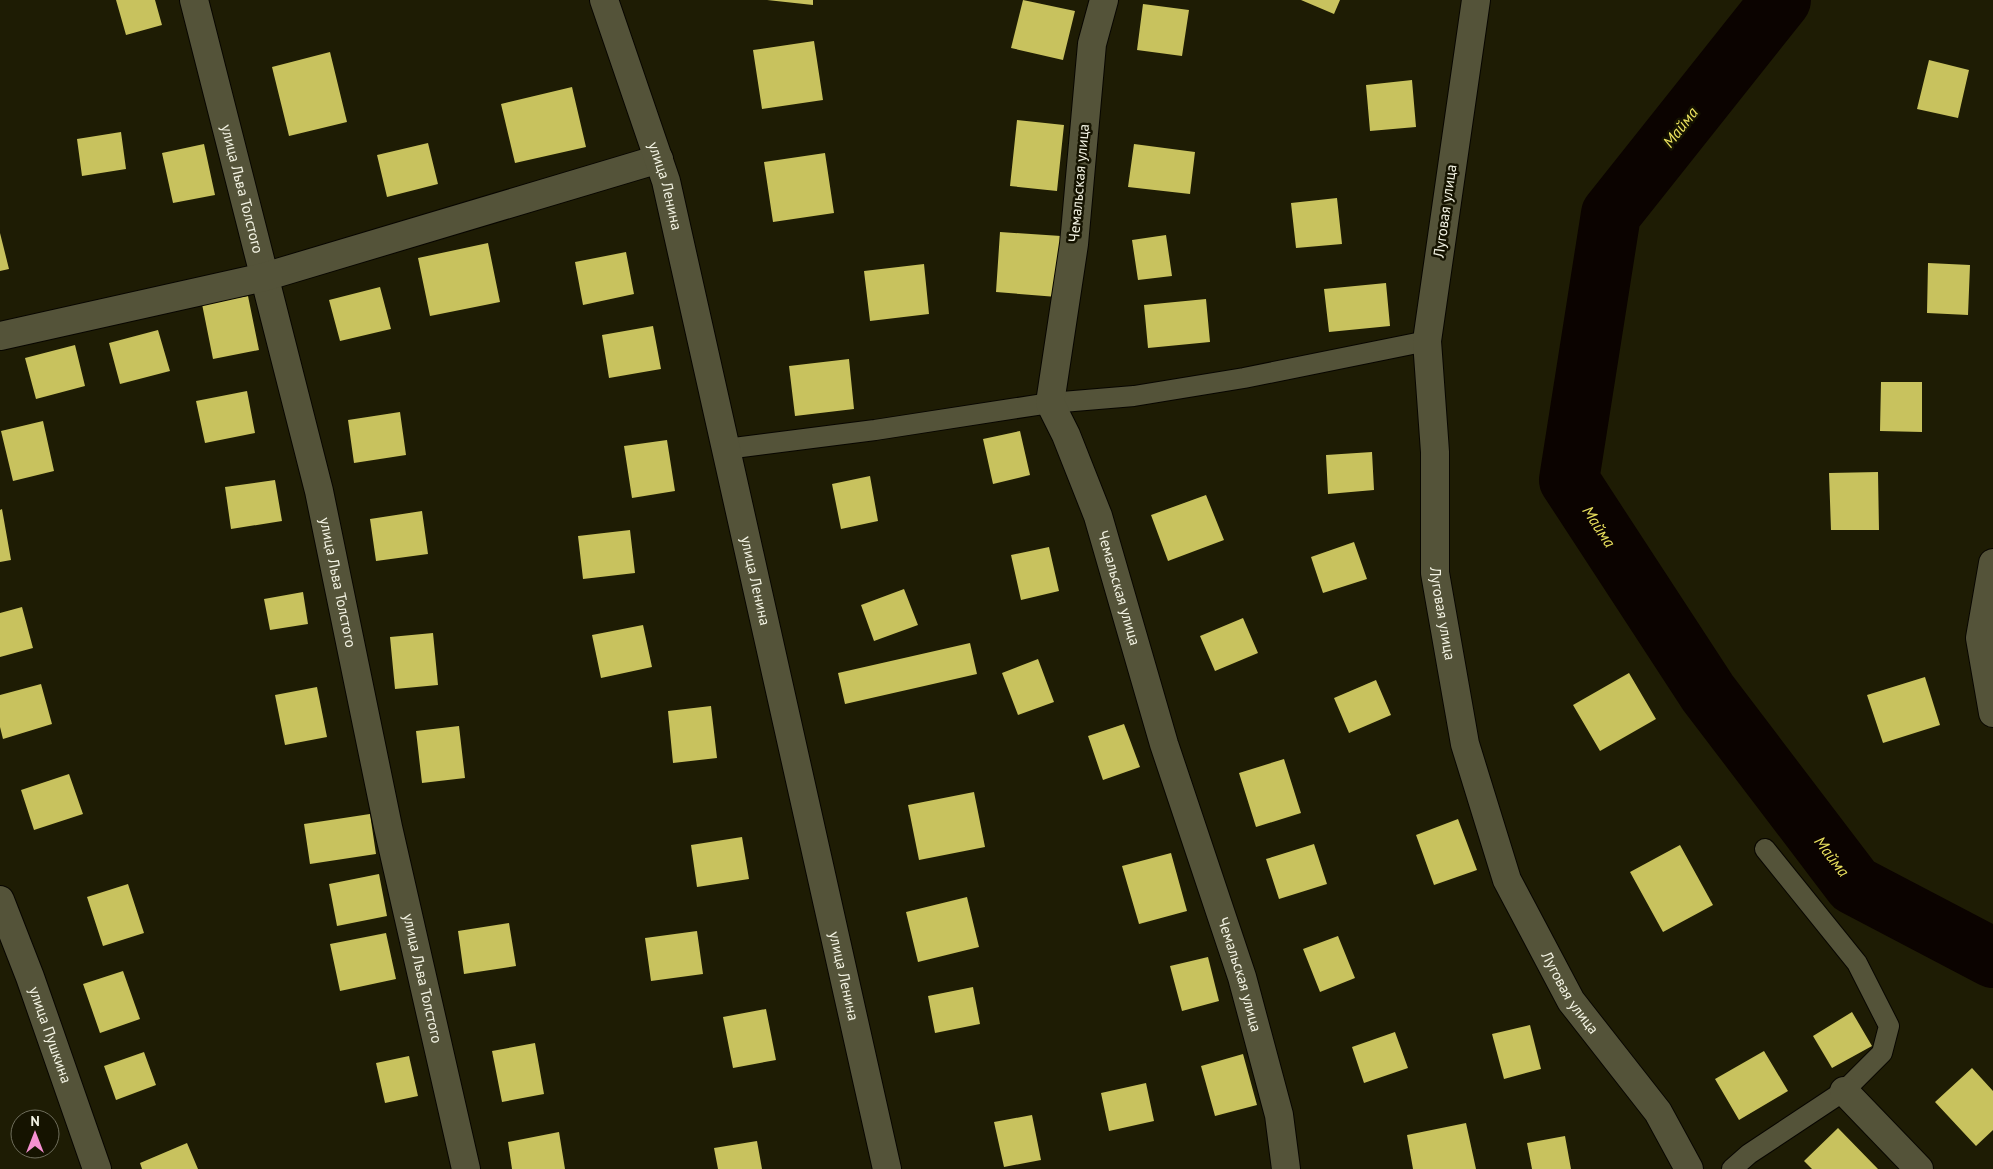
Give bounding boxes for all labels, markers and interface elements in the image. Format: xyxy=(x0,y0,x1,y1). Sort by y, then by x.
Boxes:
water label: Майма xyxy=(1658,103,1702,151)
street label: улица Льва Толстого xyxy=(217,122,268,255)
street label: Чемальская улица xyxy=(1064,123,1093,243)
street label: улица Ленина xyxy=(644,139,687,232)
street label: Луговая улица xyxy=(1428,163,1460,260)
water label: Майма xyxy=(1578,502,1620,551)
street label: улица Льва Толстого xyxy=(316,516,361,649)
street label: Чемальская улица xyxy=(1094,528,1145,648)
street label: улица Ленина xyxy=(737,534,775,627)
street label: Луговая улица xyxy=(1426,566,1460,661)
water label: Майма xyxy=(1810,832,1854,881)
street label: улица Льва Толстого xyxy=(399,912,447,1045)
street label: Чемальская улица xyxy=(1214,914,1266,1034)
street label: улица Ленина xyxy=(825,929,864,1022)
street label: Луговая улица xyxy=(1537,947,1603,1038)
street label: улица Пушкина xyxy=(25,984,76,1086)
north arrow xyxy=(10,1109,60,1159)
text: N xyxy=(30,1112,40,1130)

